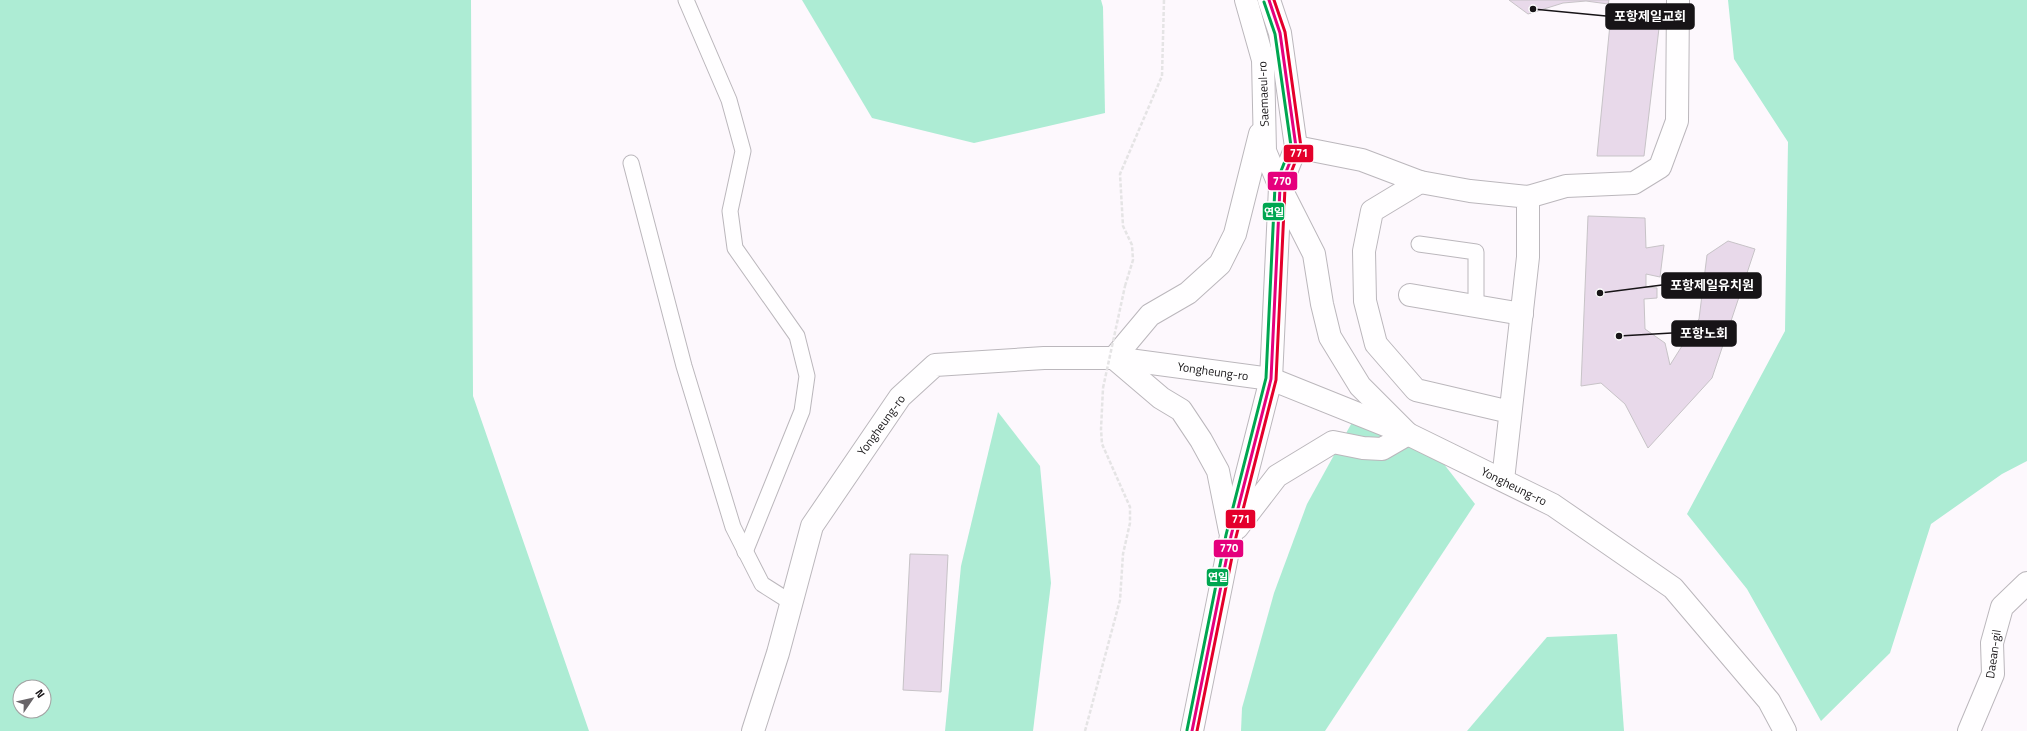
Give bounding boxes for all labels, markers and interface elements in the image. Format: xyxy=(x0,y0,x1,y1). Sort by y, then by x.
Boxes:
callout: 포항제일교회 xyxy=(1606,4,1694,29)
text: 포항제일교회 xyxy=(1614,6,1686,26)
street label: Saemaeul-ro xyxy=(1252,61,1274,127)
line badge: 771 xyxy=(1283,144,1314,163)
text: 771 xyxy=(1290,145,1308,161)
line badge: 770 xyxy=(1267,171,1298,191)
text: 770 xyxy=(1273,173,1291,189)
line badge: 연일 xyxy=(1262,202,1285,221)
text: 연일 xyxy=(1264,204,1284,220)
callout: 포항제일유치원 xyxy=(1662,273,1761,298)
text: 포항제일유치원 xyxy=(1670,275,1754,295)
callout: 포항노회 xyxy=(1672,321,1736,346)
text: 포항노회 xyxy=(1680,323,1728,343)
street label: Yongheung-ro xyxy=(1176,357,1250,385)
street label: Yongheung-ro xyxy=(852,390,910,460)
street label: Yongheung-ro xyxy=(1478,462,1550,510)
line badge: 771 xyxy=(1225,509,1256,529)
text: 771 xyxy=(1232,511,1250,527)
line badge: 770 xyxy=(1213,539,1244,558)
text: 770 xyxy=(1220,540,1238,556)
line badge: 연일 xyxy=(1206,568,1229,587)
text: 연일 xyxy=(1208,569,1228,585)
street label: Daean-gil xyxy=(1980,628,2006,680)
north arrow xyxy=(12,679,52,719)
text: N xyxy=(32,686,49,701)

